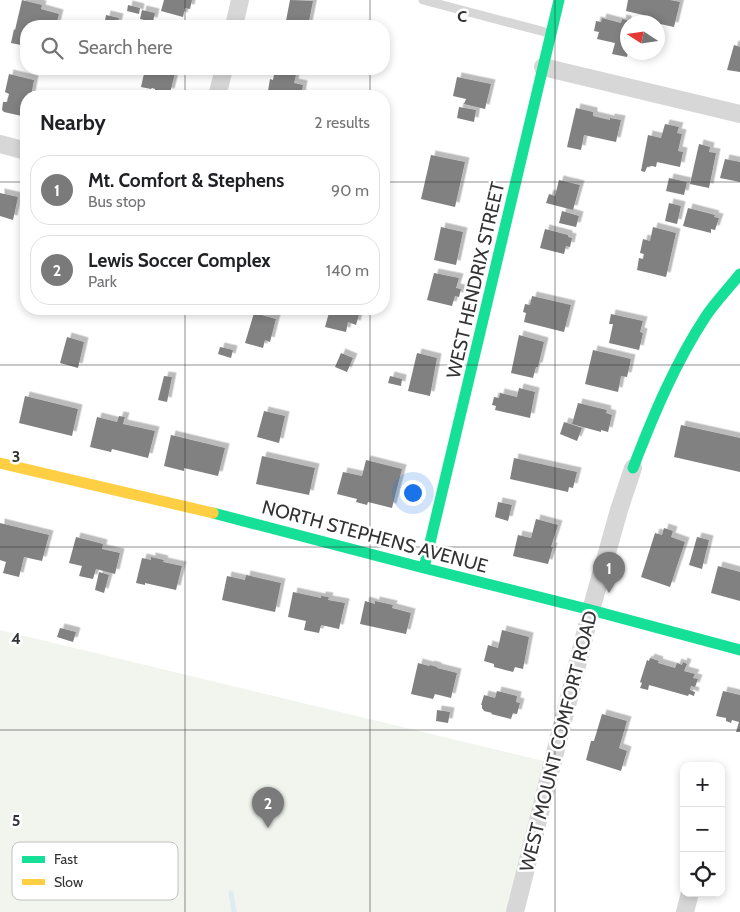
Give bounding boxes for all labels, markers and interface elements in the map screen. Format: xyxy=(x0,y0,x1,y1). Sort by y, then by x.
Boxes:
text: C xyxy=(457,7,467,26)
north arrow xyxy=(620,15,665,60)
search box xyxy=(20,20,390,75)
icon: search xyxy=(38,34,66,62)
text: Search here xyxy=(78,36,172,59)
text: Nearby xyxy=(40,110,106,135)
text: 2 results xyxy=(314,113,370,132)
text: Mt. Comfort & Stephens xyxy=(88,169,284,192)
street label: WEST HENDRIX STREET xyxy=(442,180,509,381)
text: 1 xyxy=(54,181,60,200)
text: 90 m xyxy=(331,181,369,200)
text: Bus stop xyxy=(88,192,146,211)
text: Lewis Soccer Complex xyxy=(88,249,271,272)
text: 2 xyxy=(53,261,61,280)
text: 140 m xyxy=(326,261,369,280)
text: Park xyxy=(88,272,117,291)
text: 3 xyxy=(12,447,20,466)
your location xyxy=(400,480,426,506)
street label: NORTH STEPHENS AVENUE xyxy=(259,495,490,578)
pin: 1 xyxy=(593,552,625,593)
street label: WEST MOUNT COMFORT ROAD xyxy=(515,608,602,874)
text: 4 xyxy=(11,629,21,648)
map controls xyxy=(680,762,725,897)
button: + xyxy=(680,762,725,807)
pin: 2 xyxy=(252,787,284,828)
button: − xyxy=(680,807,725,852)
text: 5 xyxy=(12,811,20,830)
legend xyxy=(12,842,178,900)
text: Fast xyxy=(54,850,78,868)
button: locate xyxy=(680,852,725,897)
text: Slow xyxy=(54,873,83,891)

